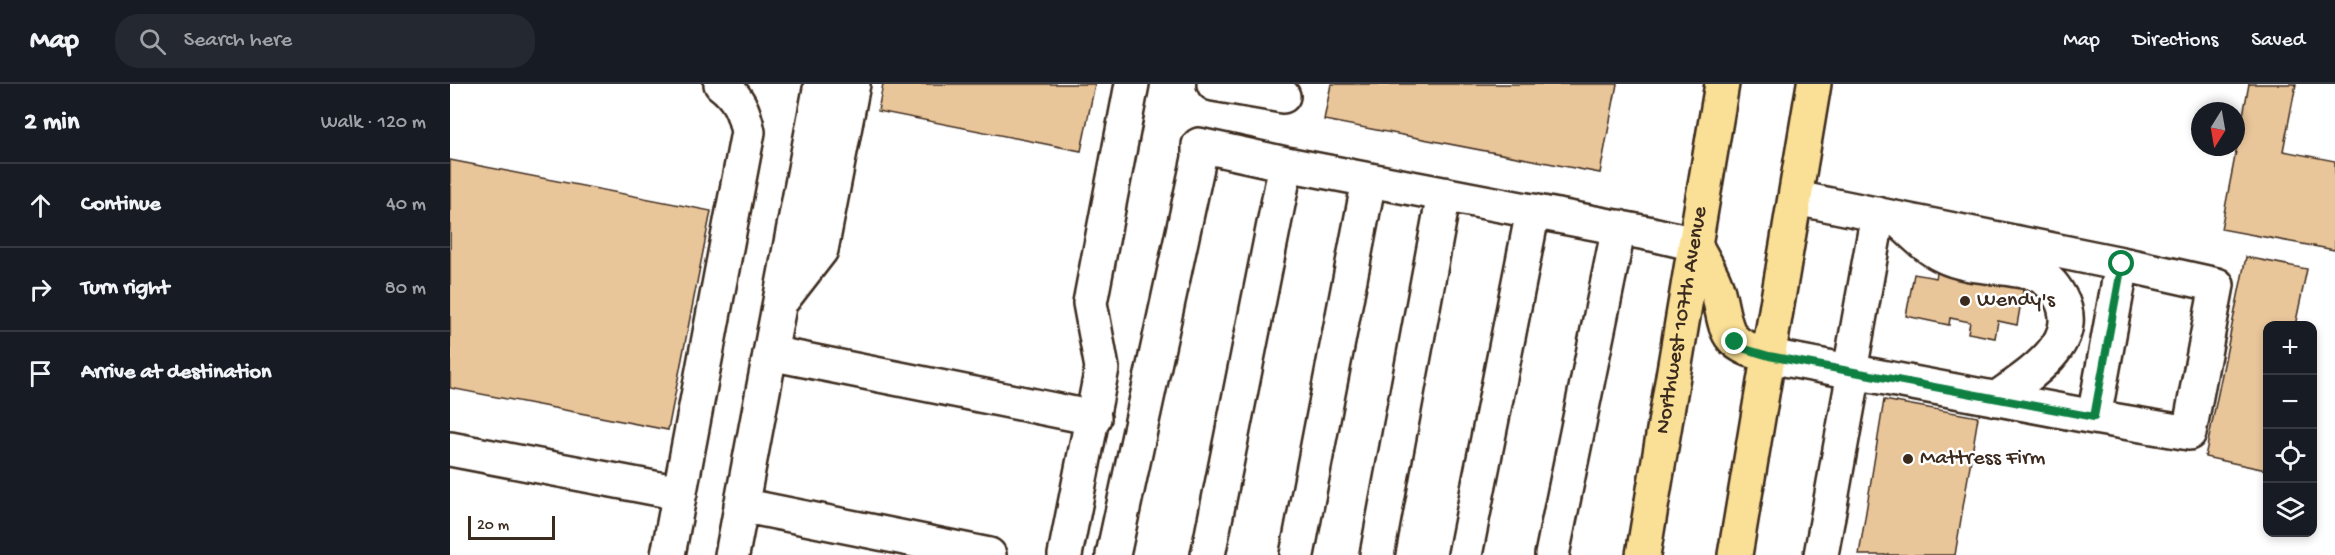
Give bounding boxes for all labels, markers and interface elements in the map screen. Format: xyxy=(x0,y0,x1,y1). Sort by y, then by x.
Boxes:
search box xyxy=(115,14,535,68)
text: Map xyxy=(30,25,79,58)
icon: search xyxy=(136,25,169,58)
text: Search here xyxy=(184,28,292,54)
text: Map xyxy=(2063,29,2100,54)
text: Directions xyxy=(2133,29,2218,54)
text: Saved xyxy=(2251,29,2305,54)
north arrow xyxy=(2191,102,2245,156)
text: 2 min xyxy=(24,108,79,139)
text: Walk · 120 m xyxy=(321,112,426,135)
icon: ahead xyxy=(24,189,57,222)
text: Continue xyxy=(81,192,161,218)
text: 40 m xyxy=(386,194,426,217)
street label: Northwest 107th Avenue xyxy=(1651,204,1714,436)
route start xyxy=(2108,250,2134,276)
icon: right xyxy=(24,273,57,306)
text: Turn right xyxy=(81,276,169,302)
text: 80 m xyxy=(385,278,426,301)
place label: Wendy's xyxy=(1977,288,2056,314)
marker: Wendy's xyxy=(1958,294,1972,308)
map controls xyxy=(2263,321,2317,537)
button: + xyxy=(2263,321,2317,375)
route end xyxy=(1721,328,1747,354)
icon: arrive xyxy=(24,357,57,390)
text: Arrive at destination xyxy=(81,360,271,386)
button: − xyxy=(2263,375,2317,429)
button: locate xyxy=(2263,429,2317,483)
place label: Mattress Firm xyxy=(1920,446,2046,472)
marker: Mattress Firm xyxy=(1901,452,1915,466)
button: layers xyxy=(2263,483,2317,537)
scale bar xyxy=(468,513,555,540)
text: 20 m xyxy=(477,517,509,536)

